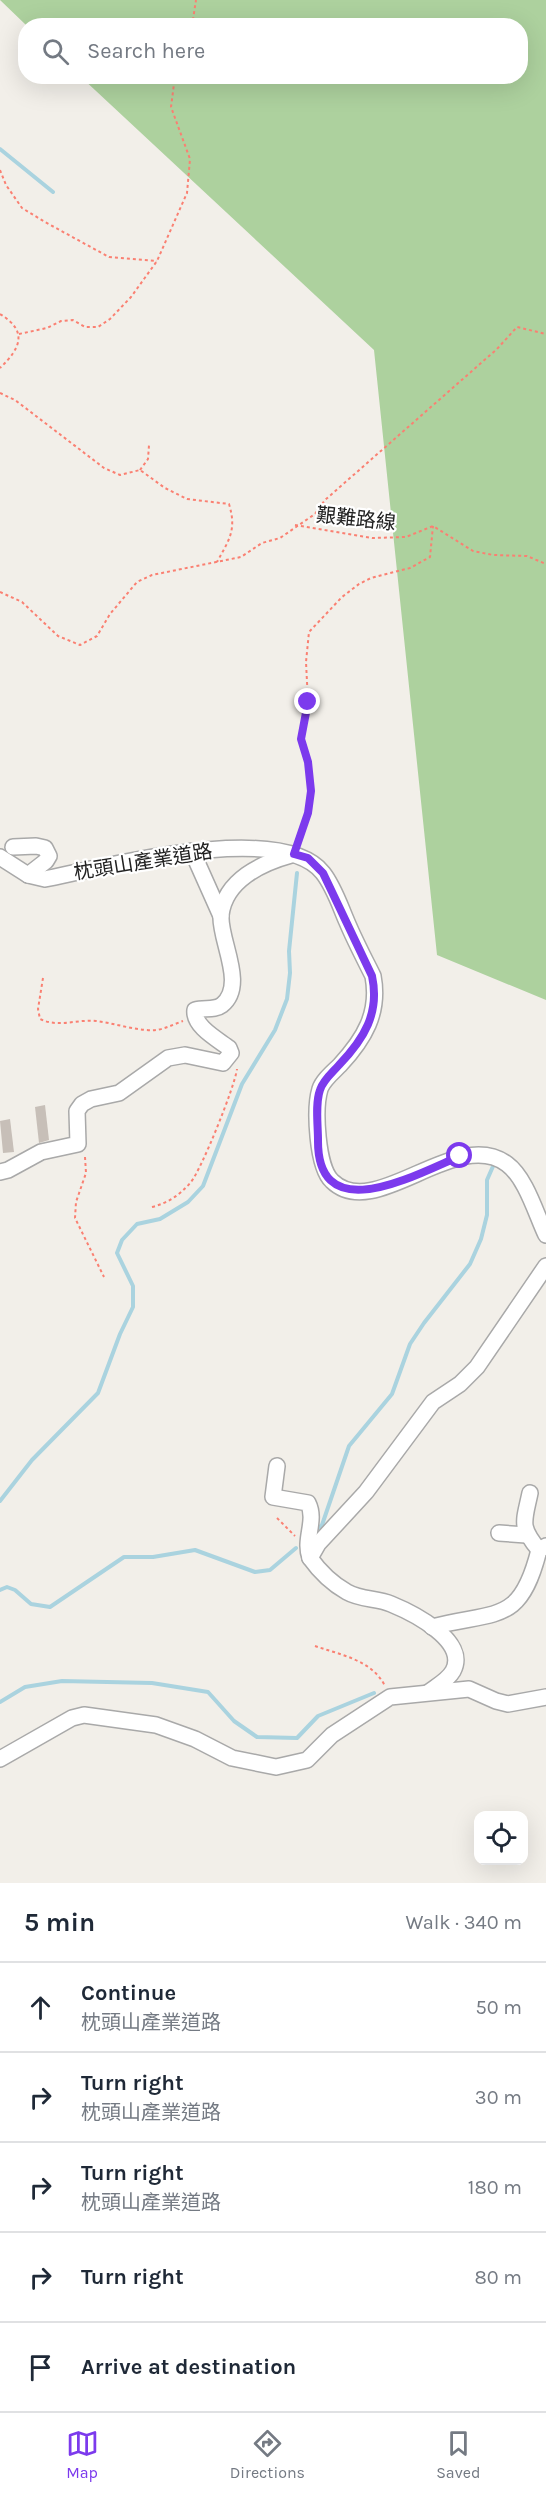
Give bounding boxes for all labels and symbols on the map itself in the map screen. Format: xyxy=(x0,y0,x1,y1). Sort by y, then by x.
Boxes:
street label: 艱難路線 xyxy=(315,503,397,535)
route end xyxy=(294,688,320,714)
street label: 枕頭山產業道路 xyxy=(72,840,214,884)
route start xyxy=(446,1142,472,1168)

